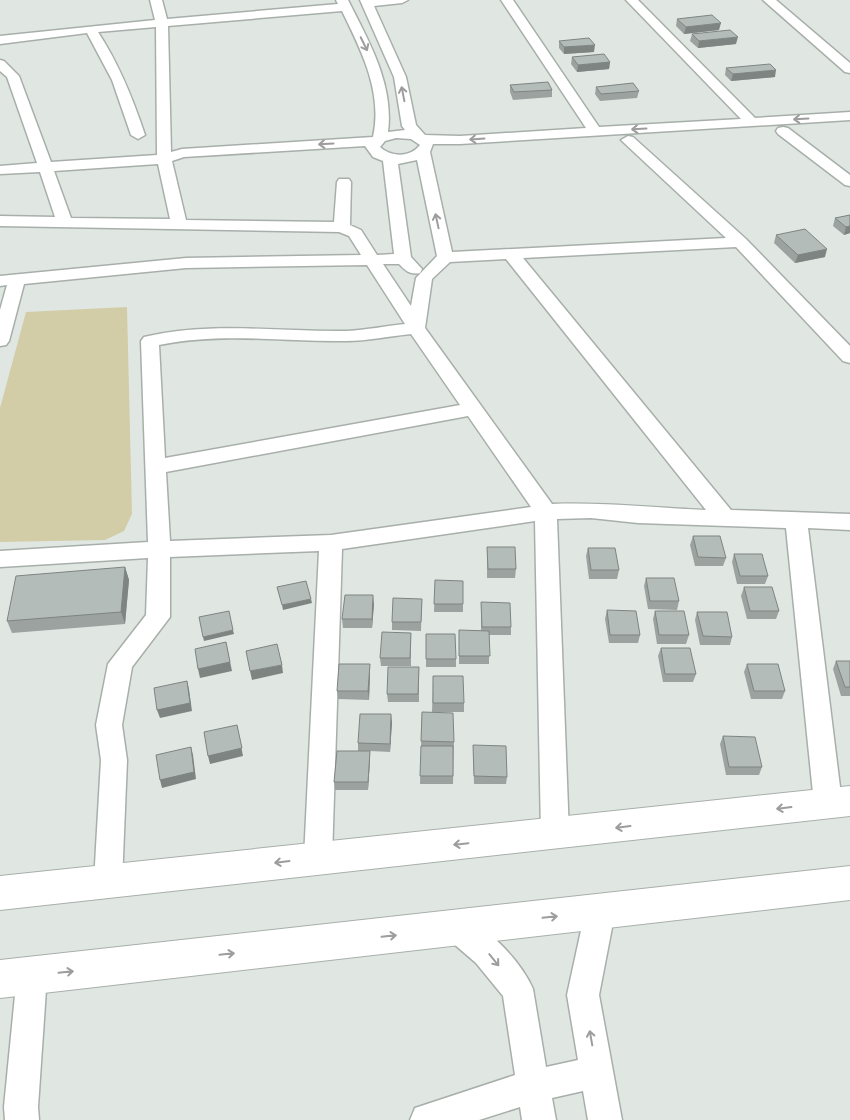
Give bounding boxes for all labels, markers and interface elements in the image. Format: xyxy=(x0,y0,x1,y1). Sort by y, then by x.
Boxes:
one-way arrow xyxy=(359,36,369,51)
one-way arrow xyxy=(398,87,407,103)
one-way arrow xyxy=(794,115,810,124)
one-way arrow xyxy=(631,124,647,133)
one-way arrow xyxy=(469,134,485,143)
one-way arrow xyxy=(319,140,335,149)
one-way arrow xyxy=(432,214,441,230)
one-way arrow xyxy=(776,803,792,813)
one-way arrow xyxy=(615,822,631,832)
one-way arrow xyxy=(453,839,469,849)
one-way arrow xyxy=(274,857,290,867)
one-way arrow xyxy=(542,912,558,922)
one-way arrow xyxy=(381,931,397,941)
one-way arrow xyxy=(219,949,235,959)
one-way arrow xyxy=(488,954,499,967)
one-way arrow xyxy=(58,967,74,977)
one-way arrow xyxy=(585,1030,595,1046)

